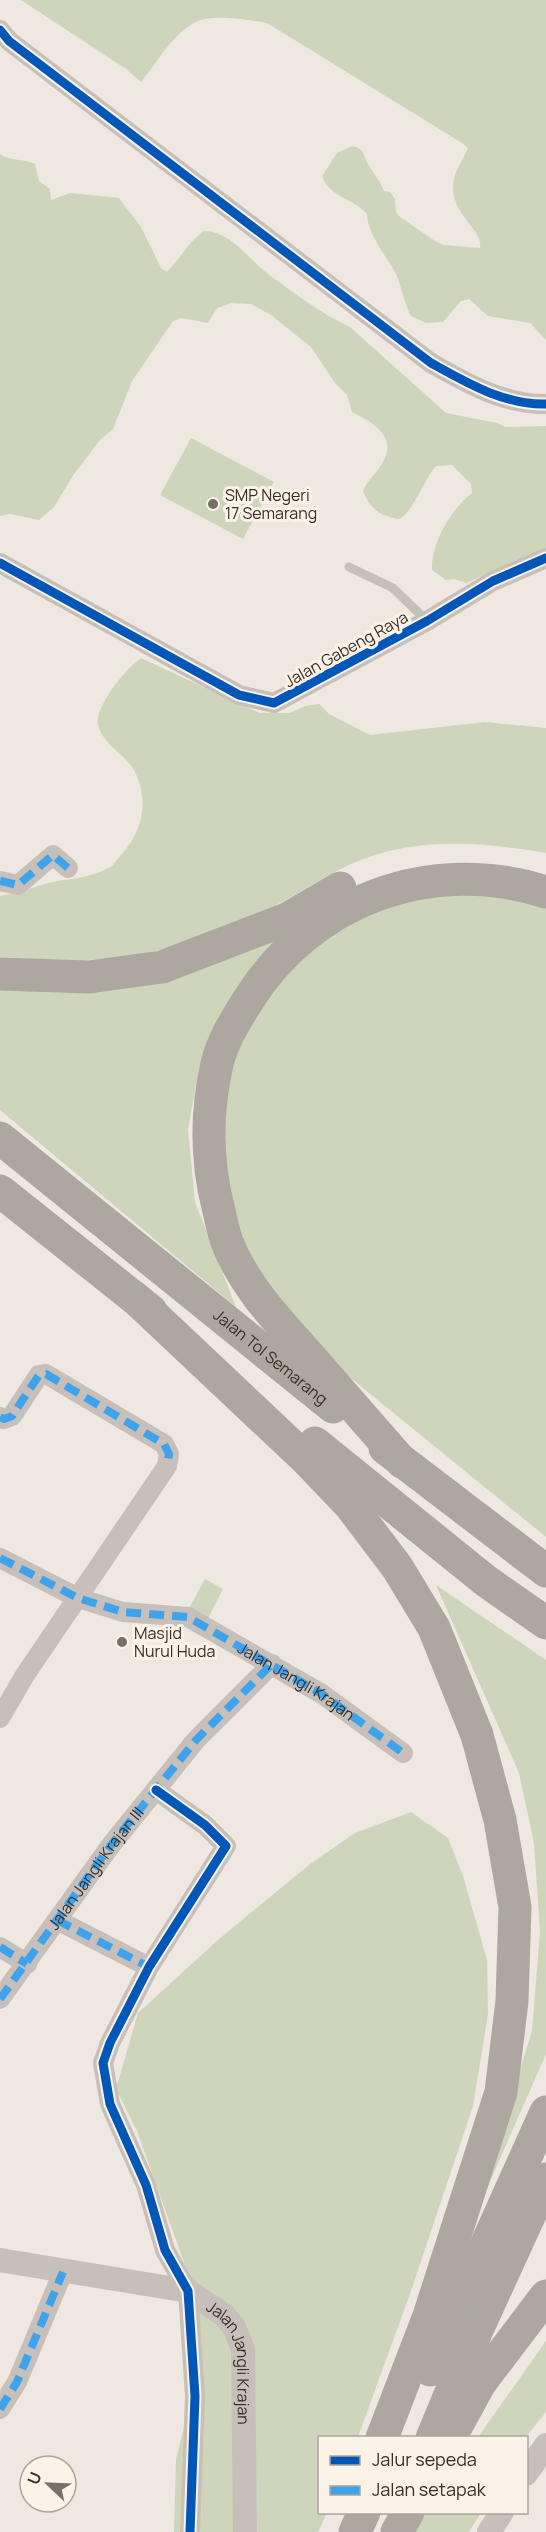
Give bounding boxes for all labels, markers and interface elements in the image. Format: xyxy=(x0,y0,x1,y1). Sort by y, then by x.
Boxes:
place label: SMP Negeri 17 Semarang xyxy=(225,484,317,524)
marker: SMP Negeri 17 Semarang xyxy=(206,497,220,511)
street label: Jalan Gabeng Raya xyxy=(280,606,412,692)
street label: Jalan Tol Semarang xyxy=(209,1304,333,1410)
place label: Masjid Nurul Huda xyxy=(134,1622,216,1662)
marker: Masjid Nurul Huda xyxy=(115,1635,129,1649)
street label: Jalan Jangli Krajan xyxy=(234,1637,360,1726)
street label: Jalan Jangli Krajan III xyxy=(42,1802,149,1934)
street label: Jalan Jangli Krajan xyxy=(202,2295,255,2425)
legend xyxy=(318,2436,528,2514)
text: Jalur sepeda xyxy=(372,2447,477,2471)
north arrow xyxy=(18,2454,78,2514)
text: U xyxy=(22,2469,47,2488)
text: Jalan setapak xyxy=(372,2477,487,2501)

